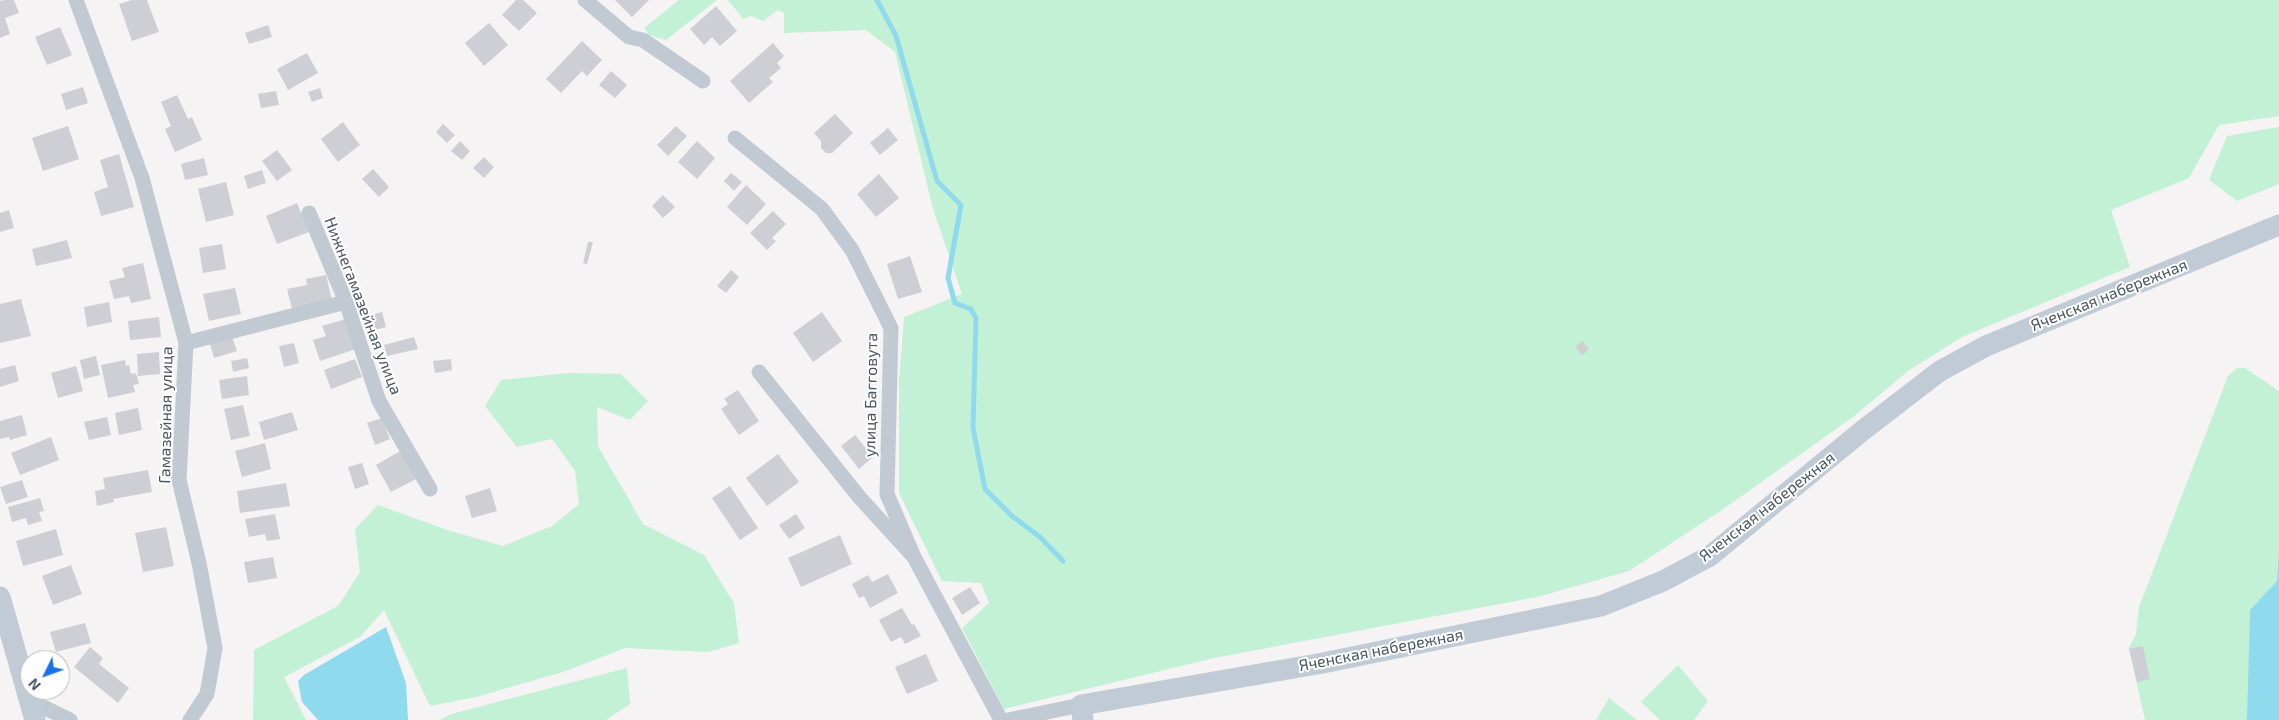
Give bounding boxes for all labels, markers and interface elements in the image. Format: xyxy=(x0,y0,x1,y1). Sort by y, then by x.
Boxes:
street label: Нижнегамазейная улица xyxy=(320,214,406,398)
street label: Яченская набережная xyxy=(2028,255,2190,335)
street label: улица Багговута xyxy=(860,333,882,457)
street label: Гамазейная улица xyxy=(155,346,177,484)
street label: Яченская набережная xyxy=(1695,448,1839,566)
street label: Яченская набережная xyxy=(1297,625,1465,675)
north arrow xyxy=(20,650,70,700)
text: N xyxy=(25,675,44,694)

